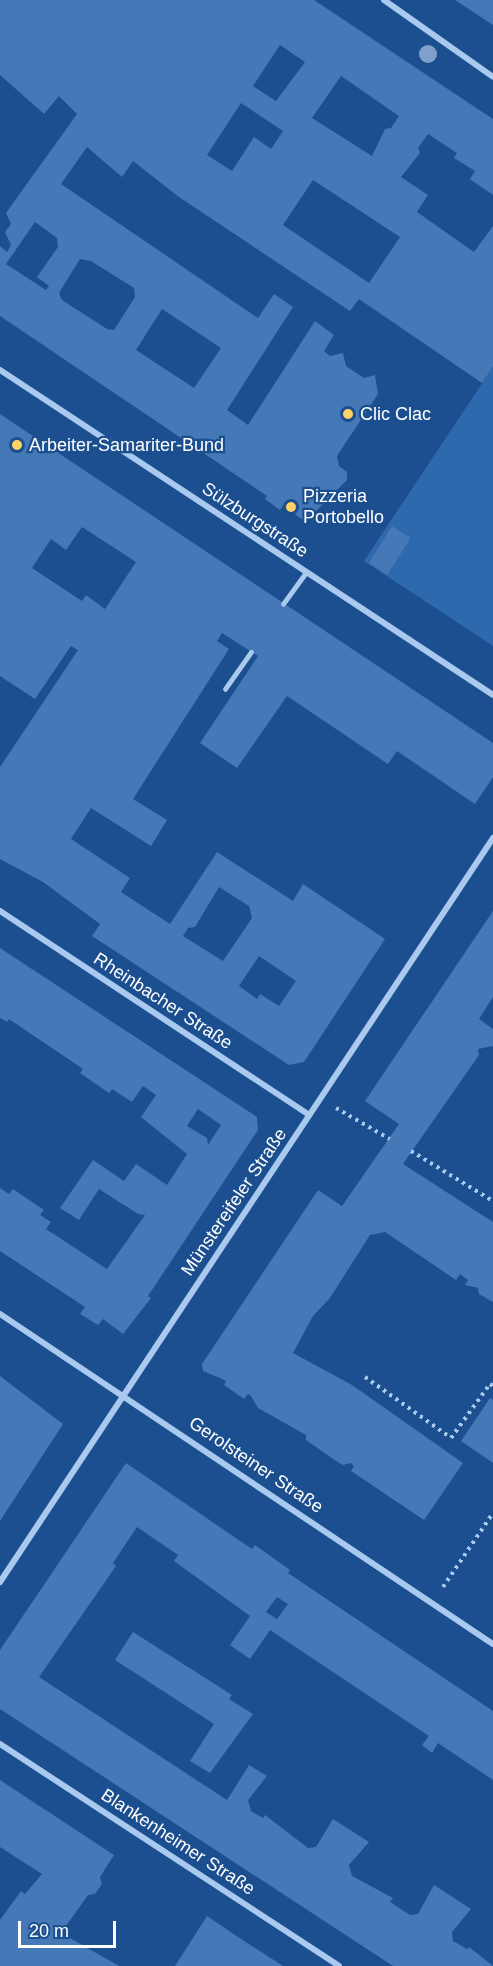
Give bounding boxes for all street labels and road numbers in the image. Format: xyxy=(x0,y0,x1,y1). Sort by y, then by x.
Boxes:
street label: Sülzburgstraße xyxy=(198,478,312,562)
street label: Rheinbacher Straße xyxy=(90,948,236,1054)
street label: Münstereifeler Straße xyxy=(177,1124,291,1280)
street label: Gerolsteiner Straße xyxy=(185,1412,327,1518)
street label: Blankenheimer Straße xyxy=(97,1784,259,1900)

